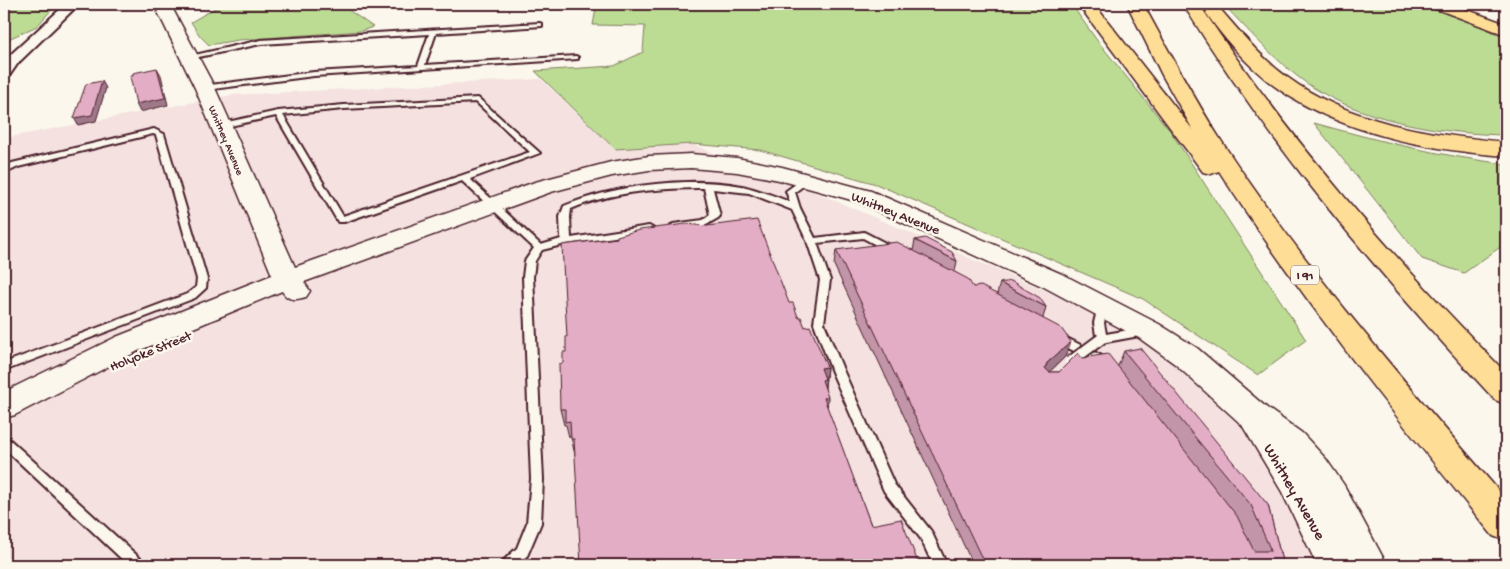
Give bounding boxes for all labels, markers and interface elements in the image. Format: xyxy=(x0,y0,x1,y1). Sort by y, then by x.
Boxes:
street label: Whitney Avenue xyxy=(205,104,245,178)
street label: Whitney Avenue xyxy=(848,189,943,240)
road number: I 91 xyxy=(1291,266,1319,284)
street label: Holyoke Street xyxy=(108,328,195,376)
street label: Whitney Avenue xyxy=(1258,441,1329,545)

